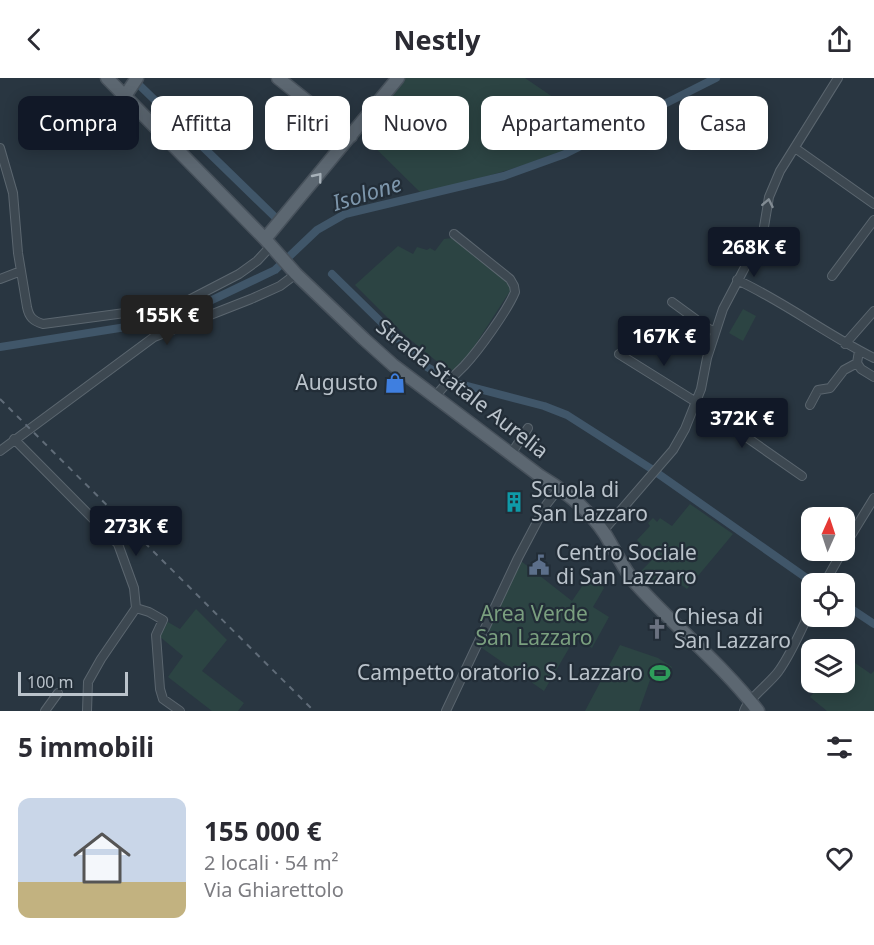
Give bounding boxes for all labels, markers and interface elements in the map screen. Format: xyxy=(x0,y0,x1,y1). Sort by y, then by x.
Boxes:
text: Nestly xyxy=(394,21,480,58)
icon: back xyxy=(18,23,51,56)
icon: share xyxy=(823,23,856,56)
chip: Compra xyxy=(18,96,139,150)
chip: Affitta xyxy=(151,96,253,150)
chip: Filtri xyxy=(265,96,350,150)
chip: Nuovo xyxy=(362,96,469,150)
chip: Appartamento xyxy=(481,96,667,150)
chip: Casa xyxy=(679,96,768,150)
water label: Isolone xyxy=(328,167,405,217)
one-way arrow xyxy=(311,173,322,184)
one-way arrow xyxy=(761,198,774,208)
pin: 268K € xyxy=(705,227,803,278)
text: 268K € xyxy=(722,233,786,260)
pin: 155K € xyxy=(118,295,216,346)
text: 155K € xyxy=(135,301,199,328)
street label: Strada Statale Aurelia xyxy=(371,312,555,464)
pin: 167K € xyxy=(615,316,713,367)
text: 167K € xyxy=(632,322,696,349)
place label: Augusto xyxy=(295,368,378,396)
shop icon: Augusto xyxy=(383,371,407,395)
pin: 372K € xyxy=(693,398,791,449)
text: 372K € xyxy=(710,404,774,431)
place label: Scuola di San Lazzaro xyxy=(531,475,648,527)
building icon: Scuola di San Lazzaro xyxy=(502,490,526,514)
pin: 273K € xyxy=(87,506,185,557)
north arrow xyxy=(801,507,855,561)
map controls xyxy=(801,507,855,693)
text: 273K € xyxy=(104,512,168,539)
place label: Centro Sociale di San Lazzaro xyxy=(556,538,697,590)
public building icon: Centro Sociale di San Lazzaro xyxy=(527,553,551,577)
button: locate xyxy=(801,573,855,627)
park label: Area Verde San Lazzaro xyxy=(475,599,593,651)
place label: Chiesa di San Lazzaro xyxy=(674,602,791,654)
church icon: Chiesa di San Lazzaro xyxy=(645,617,669,641)
button: layers xyxy=(801,639,855,693)
place label: Campetto oratorio S. Lazzaro xyxy=(357,658,643,686)
sports icon: Campetto oratorio S. Lazzaro xyxy=(648,661,672,685)
scale bar xyxy=(18,669,128,696)
text: 100 m xyxy=(27,671,74,693)
text: 5 immobili xyxy=(18,729,154,765)
icon: filters xyxy=(823,731,856,764)
text: 155 000 € xyxy=(204,813,322,849)
icon: home xyxy=(66,822,138,894)
icon: heart xyxy=(823,842,856,875)
text: 2 locali · 54 m² xyxy=(204,849,339,876)
text: Via Ghiarettolo xyxy=(204,876,344,903)

